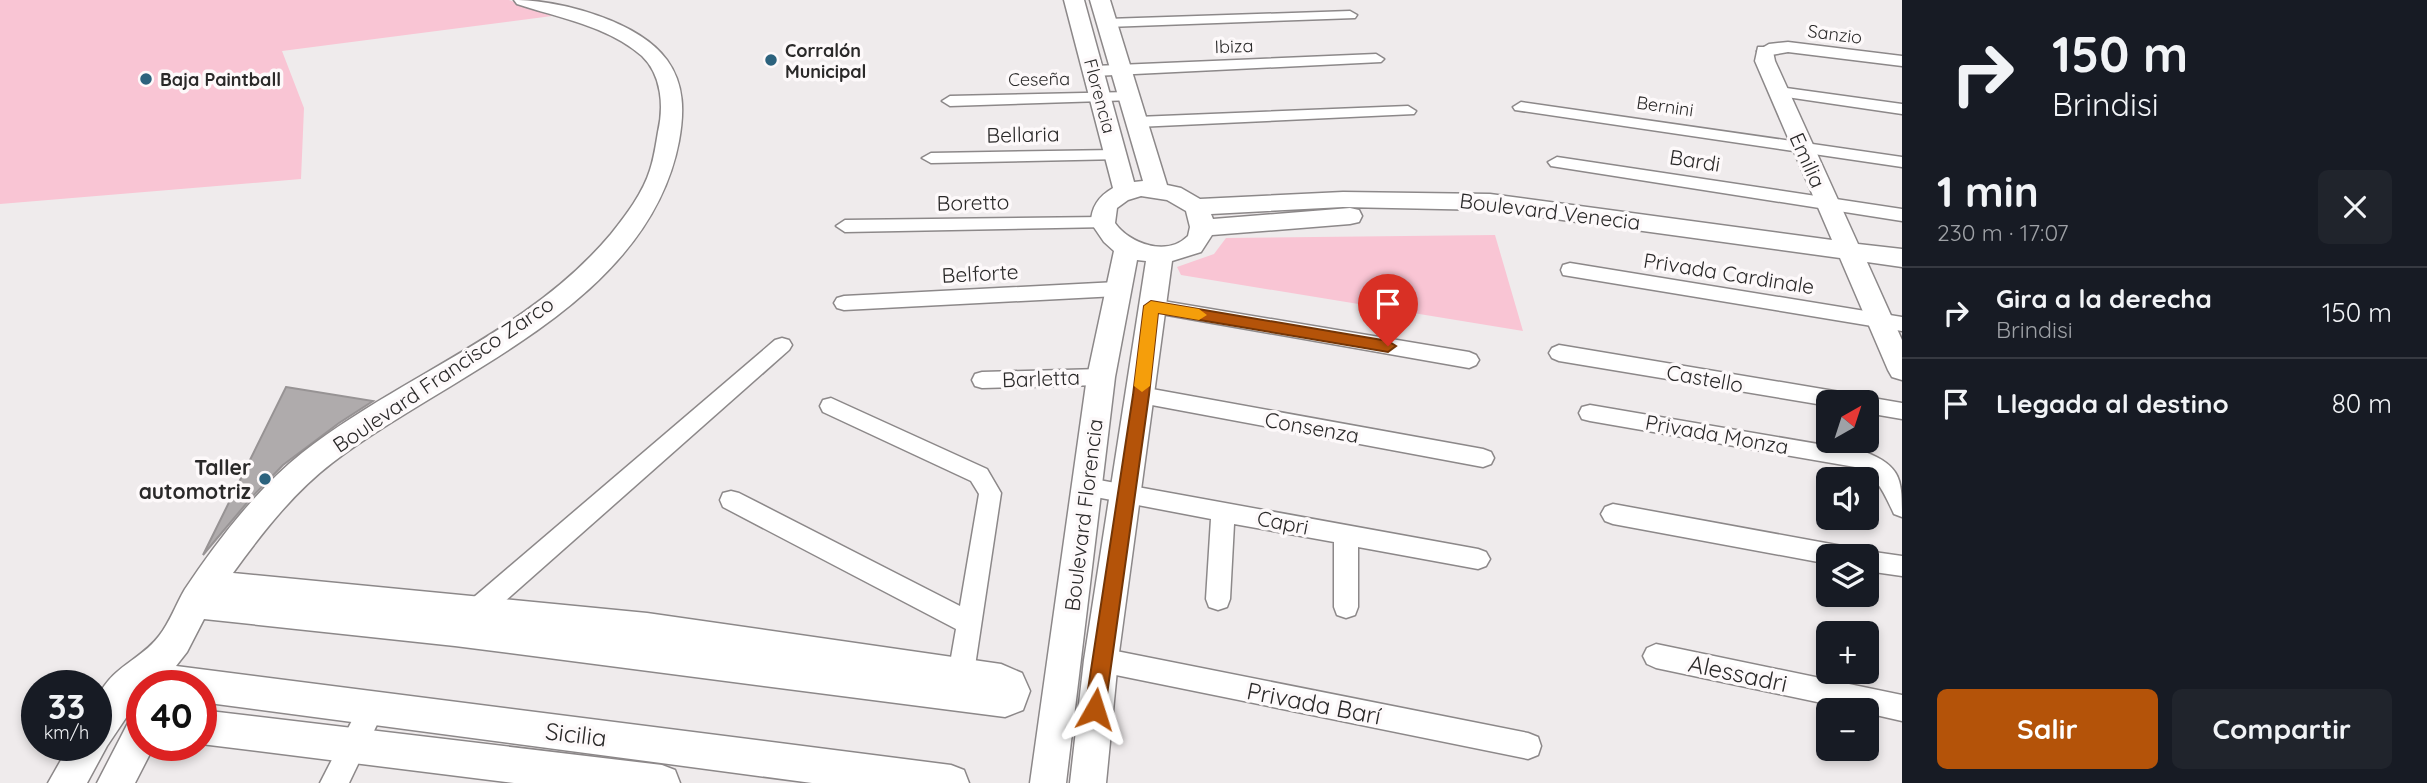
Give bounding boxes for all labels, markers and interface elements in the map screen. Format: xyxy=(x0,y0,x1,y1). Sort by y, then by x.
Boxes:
street label: Sanzio xyxy=(1806,19,1864,49)
text: 150 m xyxy=(2052,23,2188,84)
icon: right xyxy=(1937,28,2028,119)
street label: Ibiza xyxy=(1214,34,1254,58)
place label: Corralón Municipal xyxy=(785,39,866,83)
marker: Corralón Municipal xyxy=(763,52,779,68)
street label: Florencia xyxy=(1079,56,1121,136)
street label: Ceseña xyxy=(1008,67,1070,91)
place label: Baja Paintball xyxy=(160,68,281,91)
marker: Baja Paintball xyxy=(138,71,154,87)
text: Brindisi xyxy=(2052,84,2159,124)
street label: Bernini xyxy=(1635,91,1695,121)
street label: Bellaria xyxy=(986,120,1060,148)
street label: Emilia xyxy=(1784,128,1832,192)
street label: Bardi xyxy=(1668,143,1722,177)
text: 1 min xyxy=(1937,165,2039,218)
button: close xyxy=(2318,170,2392,244)
street label: Boulevard Venecia xyxy=(1458,187,1642,235)
street label: Boretto xyxy=(936,188,1010,216)
text: 230 m · 17:07 xyxy=(1937,218,2069,247)
street label: Privada Cardinale xyxy=(1642,247,1816,299)
street label: Belforte xyxy=(941,258,1019,288)
pin xyxy=(1358,274,1418,346)
text: Gira a la derecha xyxy=(1996,282,2212,315)
icon: arrive xyxy=(1369,285,1407,323)
street label: Boulevard Francisco Zarco xyxy=(328,290,558,458)
icon: right xyxy=(1937,294,1975,332)
text: 150 m xyxy=(2322,296,2392,329)
text: Brindisi xyxy=(1996,315,2073,344)
street label: Castello xyxy=(1665,358,1745,398)
street label: Barletta xyxy=(1002,364,1080,392)
icon: arrive xyxy=(1937,385,1975,423)
text: Llegada al destino xyxy=(1996,387,2229,420)
text: 80 m xyxy=(2332,387,2392,420)
north arrow xyxy=(1816,390,1880,453)
map controls xyxy=(1816,390,1879,761)
street label: Consenza xyxy=(1263,406,1361,448)
street label: Privada Monza xyxy=(1643,409,1791,459)
street label: Boulevard Florencia xyxy=(1058,417,1108,613)
place label: Taller automotriz xyxy=(139,454,251,504)
button: sound xyxy=(1816,467,1879,530)
marker: Taller automotriz xyxy=(257,471,273,487)
street label: Capri xyxy=(1255,504,1311,540)
button: layers xyxy=(1816,544,1879,607)
button: + xyxy=(1816,621,1879,684)
street label: Alessadri xyxy=(1686,648,1790,698)
speed limit sign: 40 xyxy=(126,670,217,761)
position arrow xyxy=(1058,672,1132,746)
street label: Privada Barí xyxy=(1244,675,1384,731)
text: 33 xyxy=(48,684,85,728)
button: Salir xyxy=(1937,689,2158,769)
button: Compartir xyxy=(2172,689,2392,769)
button: − xyxy=(1816,698,1879,761)
street label: Sicilia xyxy=(544,715,608,753)
text: km/h xyxy=(44,721,89,744)

